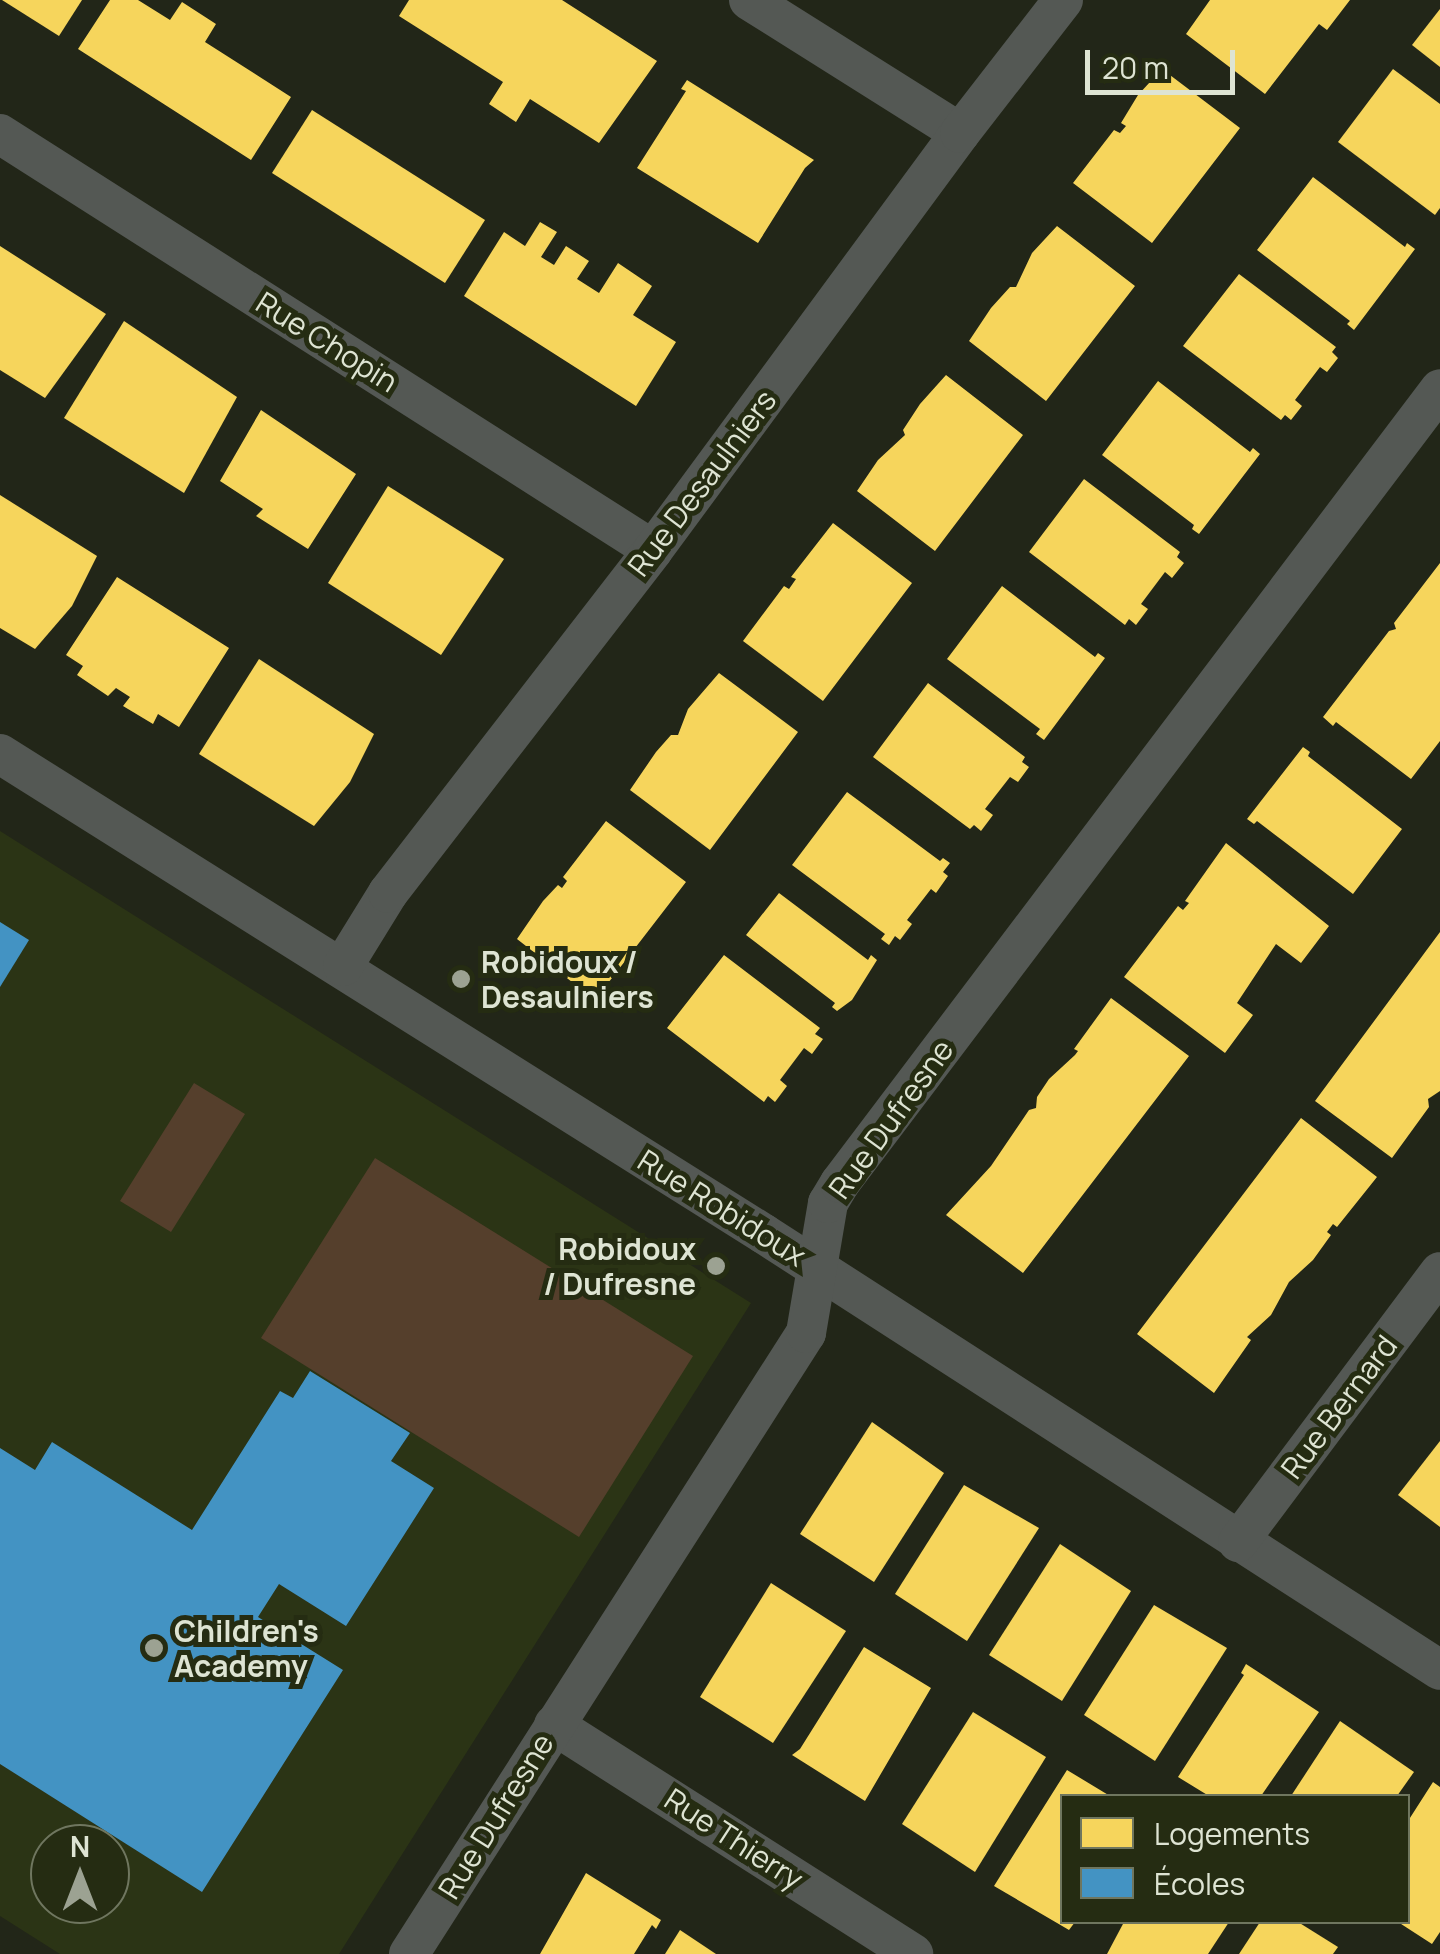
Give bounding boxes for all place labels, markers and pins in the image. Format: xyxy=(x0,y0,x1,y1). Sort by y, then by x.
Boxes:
place label: Robidoux / Desaulniers xyxy=(481,944,654,1014)
marker: Robidoux / Desaulniers xyxy=(450,968,472,990)
place label: Robidoux / Dufresne xyxy=(543,1231,696,1302)
marker: Robidoux / Dufresne xyxy=(705,1255,727,1277)
place label: Children's Academy xyxy=(174,1613,319,1684)
marker: Children's Academy xyxy=(143,1637,165,1659)

